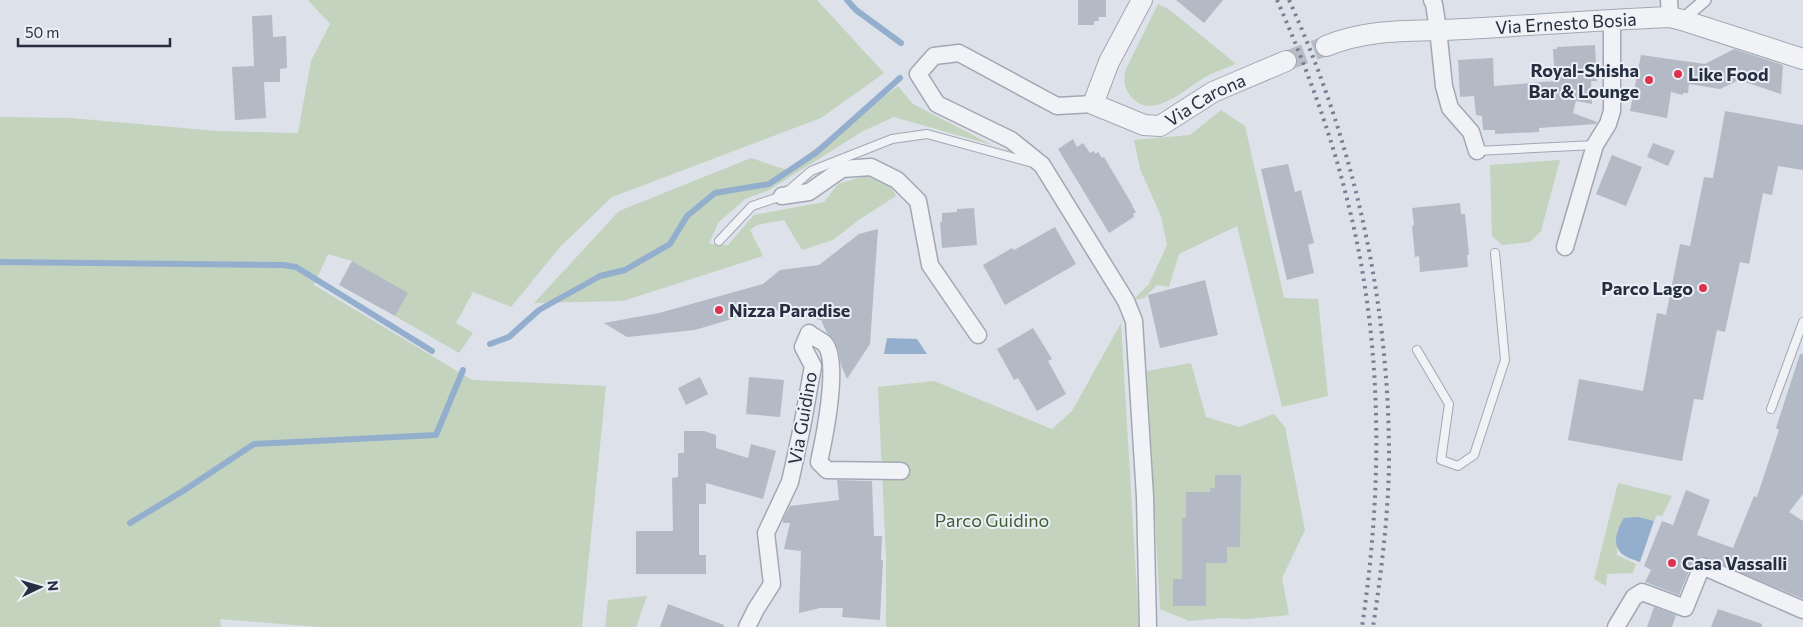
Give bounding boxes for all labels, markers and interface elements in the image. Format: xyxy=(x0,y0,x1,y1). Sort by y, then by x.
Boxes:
street label: Via Ernesto Bosia xyxy=(1495,8,1637,38)
scale bar xyxy=(18,15,170,47)
text: 50 m xyxy=(25,23,59,41)
place label: Royal-Shisha Bar & Lounge xyxy=(1528,59,1639,102)
place label: Like Food xyxy=(1688,63,1768,85)
marker: Like Food xyxy=(1672,68,1684,80)
street label: Via Carona xyxy=(1161,69,1249,131)
marker: Royal-Shisha Bar & Lounge xyxy=(1643,74,1655,86)
place label: Parco Lago xyxy=(1601,277,1693,299)
marker: Parco Lago xyxy=(1697,282,1709,294)
place label: Nizza Paradise xyxy=(729,299,850,321)
marker: Nizza Paradise xyxy=(713,304,725,316)
street label: Via Guidino xyxy=(783,370,821,466)
park label: Parco Guidino xyxy=(935,509,1049,531)
place label: Casa Vassalli xyxy=(1682,552,1787,574)
marker: Casa Vassalli xyxy=(1666,557,1678,569)
north arrow xyxy=(15,562,65,612)
text: N xyxy=(45,580,62,592)

